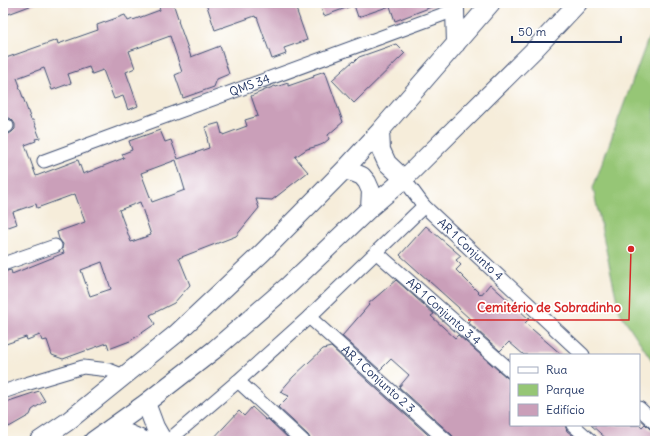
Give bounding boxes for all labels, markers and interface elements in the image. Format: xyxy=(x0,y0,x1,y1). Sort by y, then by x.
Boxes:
scale bar xyxy=(512,18,621,44)
text: 50 m xyxy=(518,24,547,39)
street label: QMS 34 xyxy=(227,71,272,99)
street label: AR 1 Conjunto 4 xyxy=(435,215,507,283)
street label: AR 1 Conjunto 3 4 xyxy=(404,274,484,348)
callout: Cemitério de Sobradinho xyxy=(468,295,629,320)
text: Cemitério de Sobradinho xyxy=(477,299,621,316)
street label: AR 1 Conjunto 2 3 xyxy=(339,342,419,416)
legend xyxy=(510,354,640,426)
text: Rua xyxy=(546,362,568,377)
text: Parque xyxy=(546,382,585,397)
text: Edifício xyxy=(546,402,585,417)

